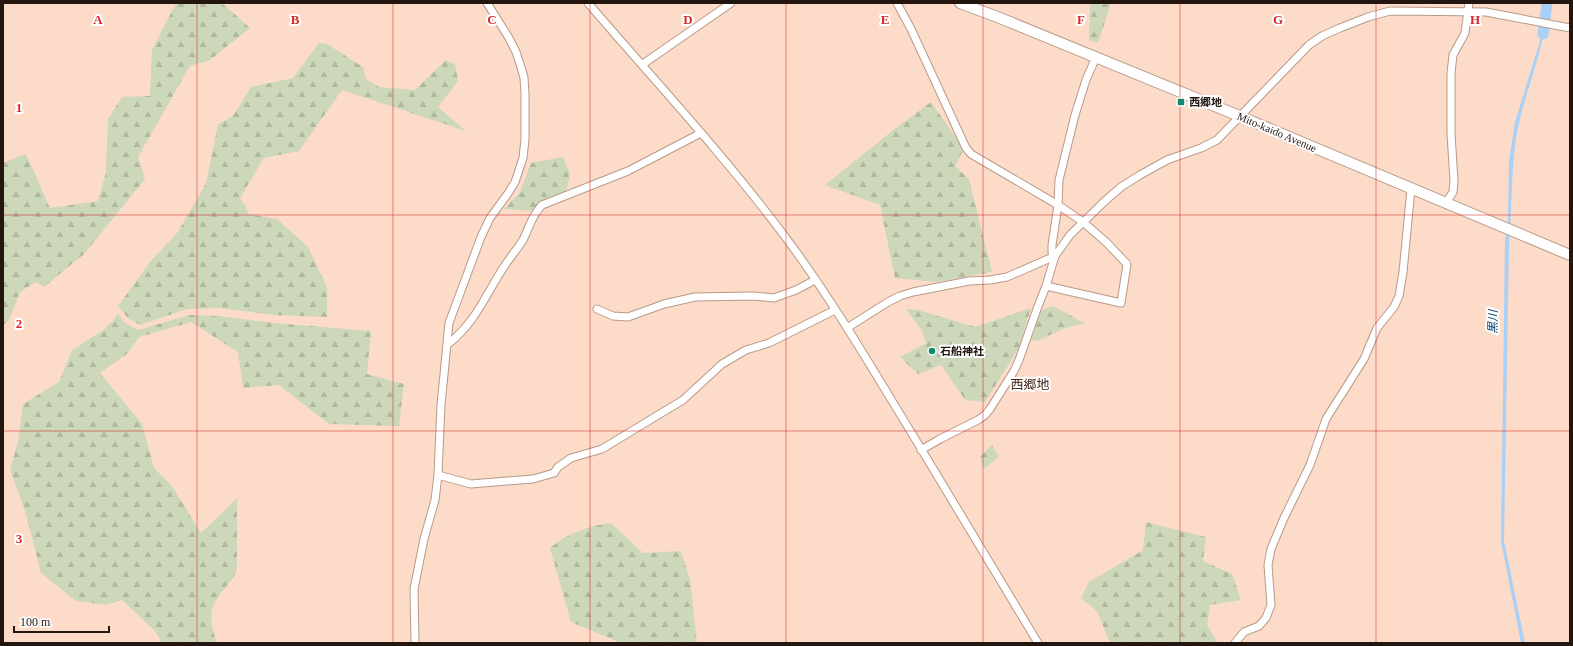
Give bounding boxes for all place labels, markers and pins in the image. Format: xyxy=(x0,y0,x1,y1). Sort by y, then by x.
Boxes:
place label: 西郷地 xyxy=(1189,96,1222,108)
marker: 西郷地 xyxy=(1176,97,1186,107)
place label: 石船神社 xyxy=(940,345,984,357)
marker: 石船神社 xyxy=(927,346,937,356)

